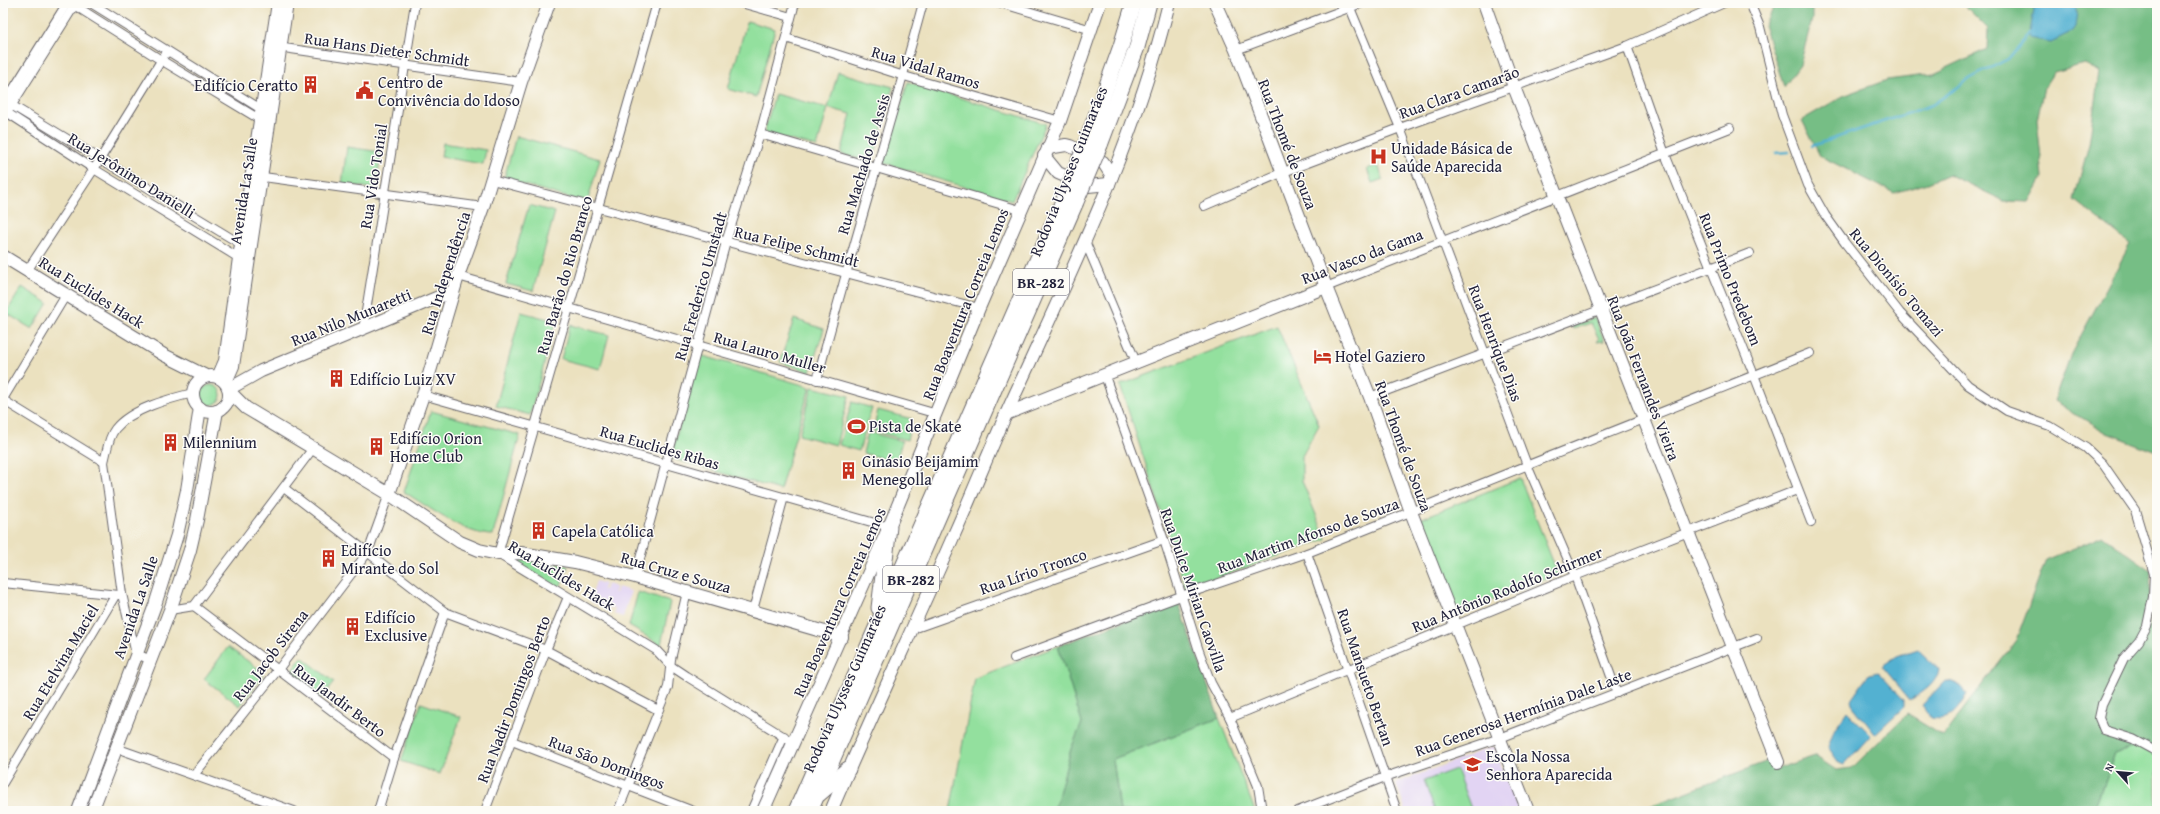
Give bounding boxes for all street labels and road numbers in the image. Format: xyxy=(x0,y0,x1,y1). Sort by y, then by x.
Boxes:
street label: Rua Hans Dieter Schmidt xyxy=(303,26,471,73)
street label: Rua Vidal Ramos xyxy=(869,39,983,95)
street label: Rua Clara Camarão xyxy=(1395,59,1523,125)
street label: Rua Thomé de Souza xyxy=(1252,75,1324,213)
street label: Rodovia Ulysses Guimarães xyxy=(1023,82,1113,260)
street label: Rua Machado de Assis xyxy=(830,91,896,237)
street label: Rua Vido Tonial xyxy=(353,121,393,230)
street label: Rua Jerônimo Danielli xyxy=(64,126,201,224)
street label: Avenida La Salle xyxy=(223,136,263,246)
street label: Rua Barão do Rio Branco xyxy=(530,193,598,357)
street label: Rua Boaventura Correia Lemos xyxy=(915,204,1015,404)
street label: Rua Independência xyxy=(414,208,476,338)
street label: Rua Frederico Umstadt xyxy=(667,208,733,363)
street label: Rua Primo Predebom xyxy=(1693,209,1769,349)
street label: Rua Felipe Schmidt xyxy=(732,219,862,273)
street label: Rua Vasco da Gama xyxy=(1298,222,1427,290)
street label: Rua Dionísio Tomazi xyxy=(1844,222,1950,342)
street label: Rua Euclides Hack xyxy=(34,250,150,335)
road number: BR-282 xyxy=(1013,269,1069,295)
street label: Rua Henrique Dias xyxy=(1463,281,1529,405)
street label: Rua Nilo Munaretti xyxy=(287,282,415,352)
street label: Rua João Fernandes Vieira xyxy=(1601,292,1687,464)
street label: Rua Lauro Muller xyxy=(711,324,829,380)
street label: Rua Thomé de Souza xyxy=(1369,377,1439,515)
street label: Rua Euclides Ribas xyxy=(597,418,723,476)
street label: Rua Martim Afonso de Souza xyxy=(1214,491,1403,579)
street label: Rua Boaventura Correia Lemos xyxy=(786,503,892,701)
street label: Rua Dulce Mirian Caovilla xyxy=(1155,505,1233,676)
street label: Rua Euclides Hack xyxy=(504,534,621,617)
street label: Rua Antônio Rodolfo Schirmer xyxy=(1408,540,1606,638)
street label: Rua Lírio Tronco xyxy=(976,541,1090,601)
street label: Rua Cruz e Souza xyxy=(618,545,734,599)
street label: Avenida La Salle xyxy=(106,552,164,662)
road number: BR-282 xyxy=(883,566,939,592)
street label: Rua Etelvina Maciel xyxy=(16,599,104,725)
street label: Rodovia Ulysses Guimarães xyxy=(796,600,892,776)
street label: Rua Jacob Sirena xyxy=(226,603,314,706)
street label: Rua Mansueto Bertan xyxy=(1331,605,1401,749)
street label: Rua Nadir Domingos Berto xyxy=(470,612,556,786)
street label: Rua Jandir Berto xyxy=(289,657,391,743)
street label: Rua Generosa Hermínia Dale Laste xyxy=(1411,662,1635,762)
street label: Rua São Domingos xyxy=(545,729,669,795)

